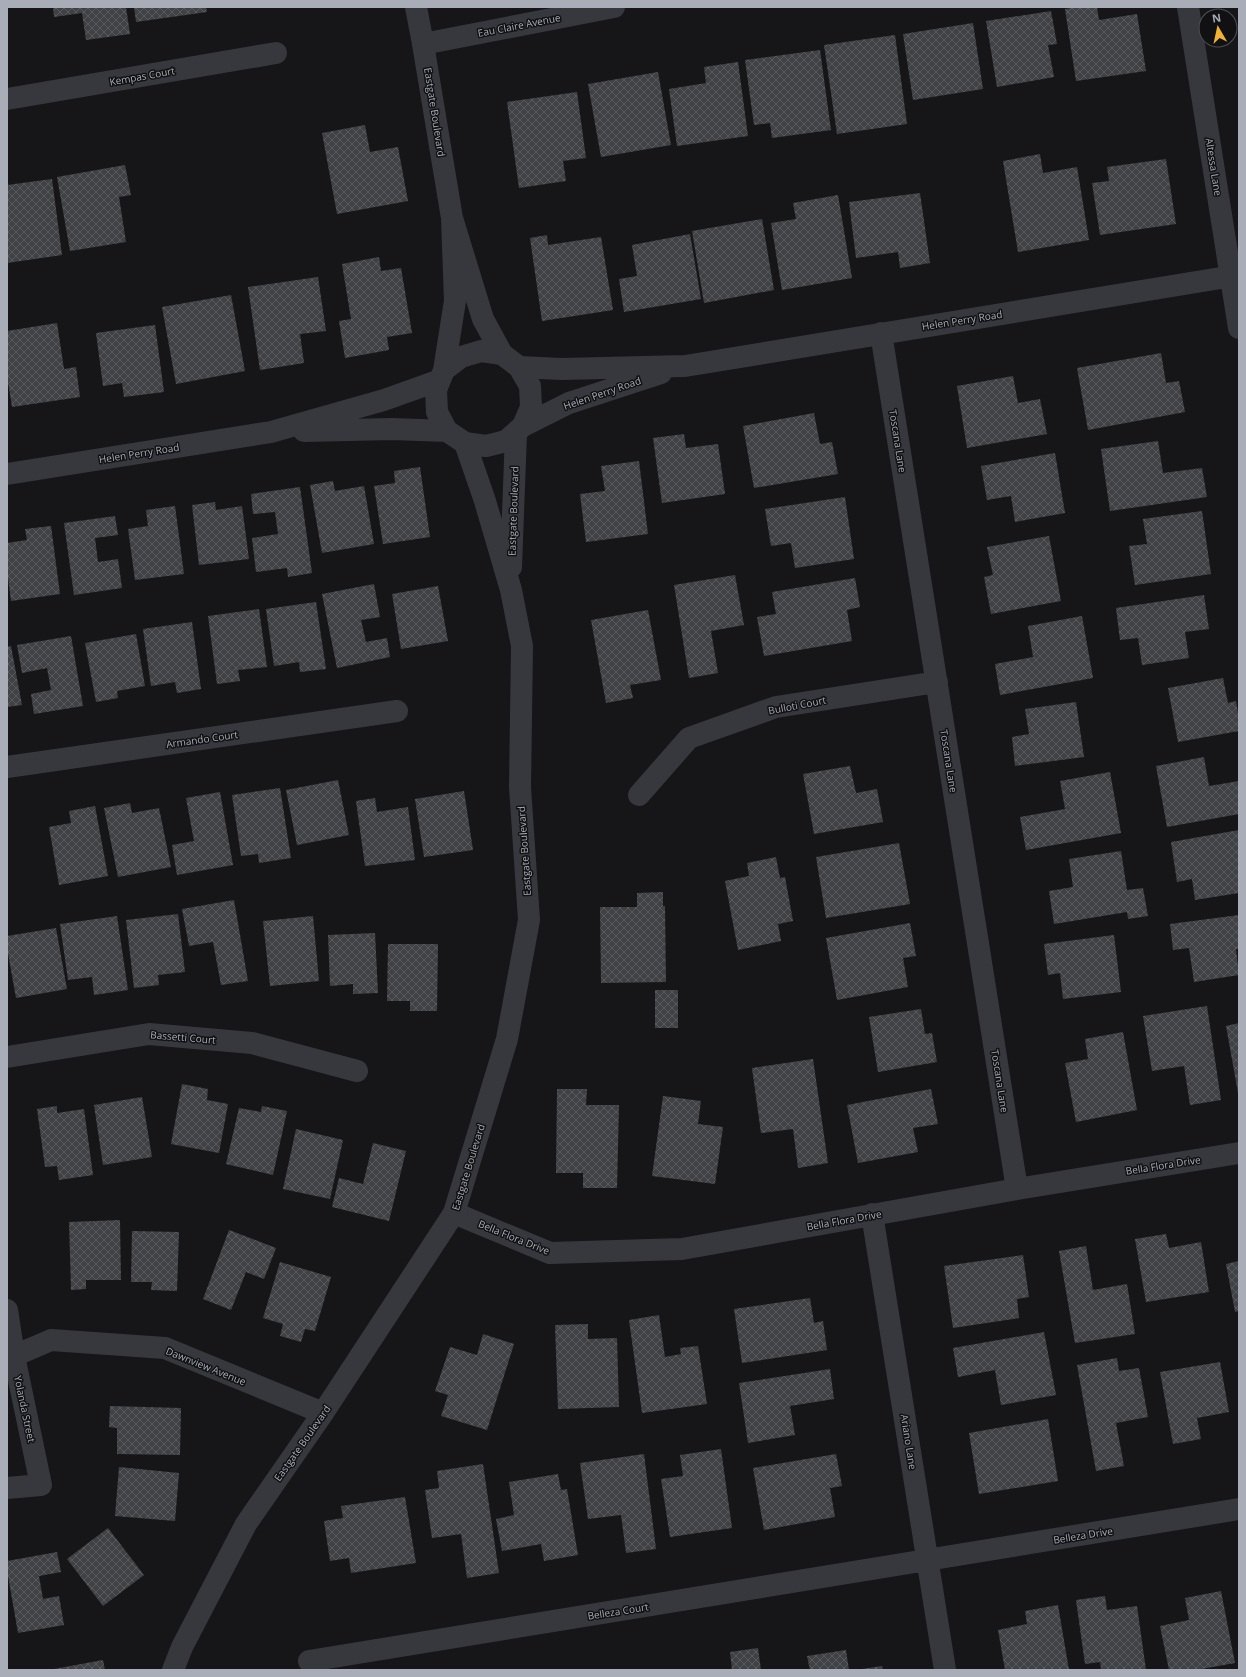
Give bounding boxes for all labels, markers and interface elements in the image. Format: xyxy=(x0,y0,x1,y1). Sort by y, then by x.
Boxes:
north arrow xyxy=(1198,8,1238,48)
street label: Eau Claire Avenue xyxy=(476,10,562,40)
text: N xyxy=(1211,10,1222,26)
street label: Kempas Court xyxy=(108,63,176,89)
street label: Eastgate Boulevard xyxy=(421,67,449,157)
street label: Altessa Lane xyxy=(1203,137,1226,197)
street label: Helen Perry Road xyxy=(921,307,1003,333)
street label: Helen Perry Road xyxy=(561,373,643,413)
street label: Toscana Lane xyxy=(886,409,910,474)
street label: Helen Perry Road xyxy=(98,440,180,466)
street label: Eastgate Boulevard xyxy=(504,466,522,556)
street label: Bulloti Court xyxy=(767,692,827,717)
street label: Armando Court xyxy=(165,727,239,751)
street label: Toscana Lane xyxy=(937,729,961,794)
street label: Eastgate Boulevard xyxy=(514,806,534,896)
street label: Bassetti Court xyxy=(150,1027,217,1047)
street label: Toscana Lane xyxy=(988,1049,1012,1114)
street label: Eastgate Boulevard xyxy=(448,1122,488,1212)
street label: Bella Flora Drive xyxy=(1125,1152,1202,1178)
street label: Bella Flora Drive xyxy=(806,1206,883,1233)
street label: Bella Flora Drive xyxy=(476,1216,552,1258)
street label: Dawnview Avenue xyxy=(164,1344,248,1389)
street label: Yolanda Street xyxy=(11,1374,39,1444)
street label: Eastgate Boulevard xyxy=(271,1402,333,1484)
street label: Ariano Lane xyxy=(898,1413,920,1471)
street label: Belleza Drive xyxy=(1052,1523,1114,1547)
street label: Belleza Court xyxy=(586,1599,650,1623)

